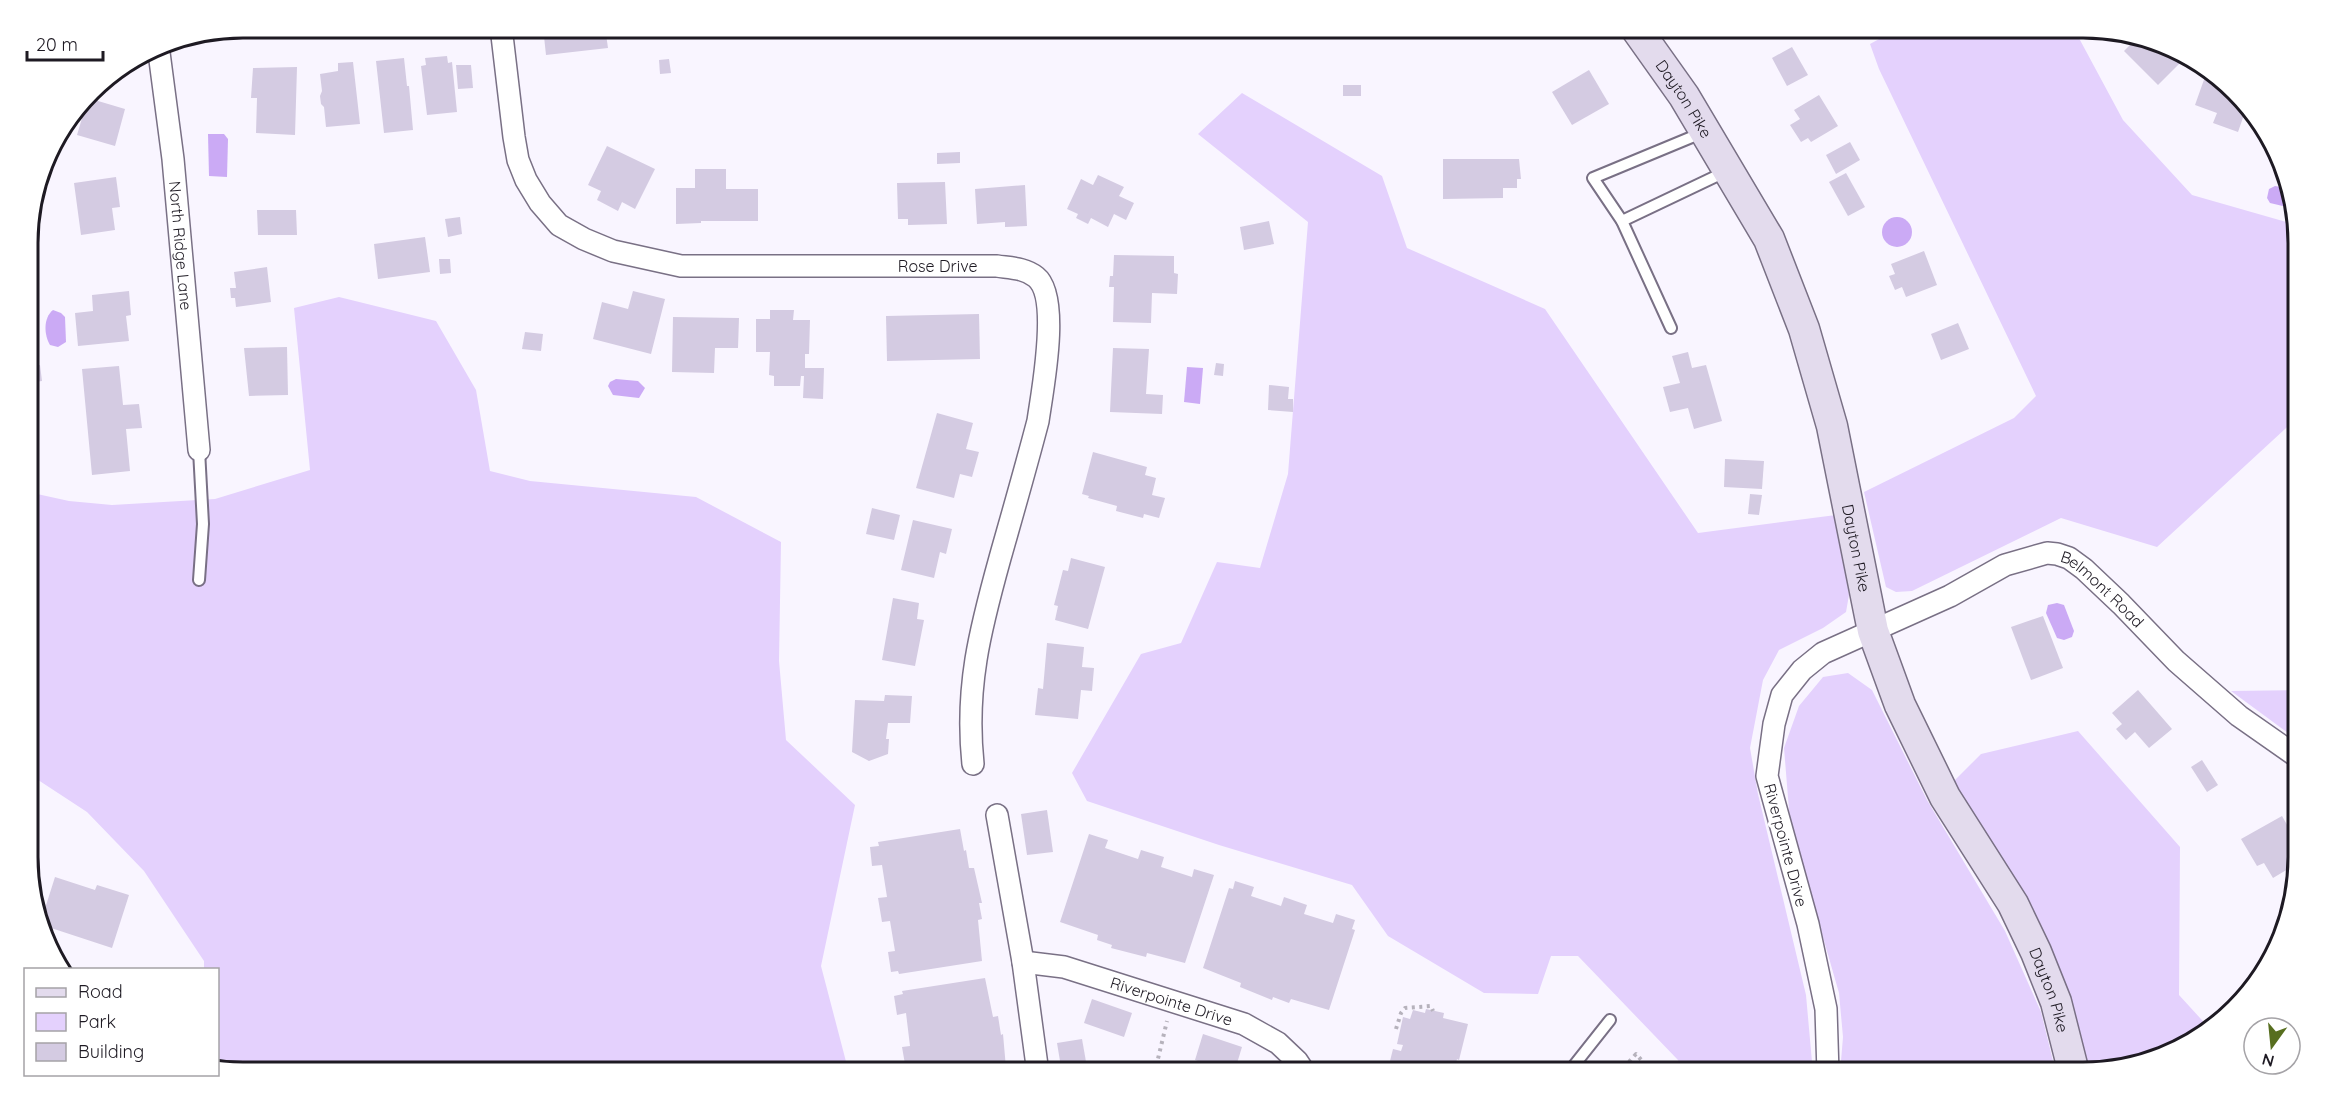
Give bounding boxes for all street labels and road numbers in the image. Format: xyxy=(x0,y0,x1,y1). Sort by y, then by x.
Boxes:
street label: Dayton Pike xyxy=(1651,56,1717,141)
street label: North Ridge Lane xyxy=(165,180,196,311)
street label: Rose Drive xyxy=(898,256,978,276)
street label: Dayton Pike xyxy=(1838,502,1875,594)
street label: Belmont Road xyxy=(2058,546,2148,632)
street label: Riverpointe Drive xyxy=(1760,781,1812,909)
street label: Dayton Pike xyxy=(2025,944,2073,1035)
street label: Riverpointe Drive xyxy=(1108,972,1235,1030)

